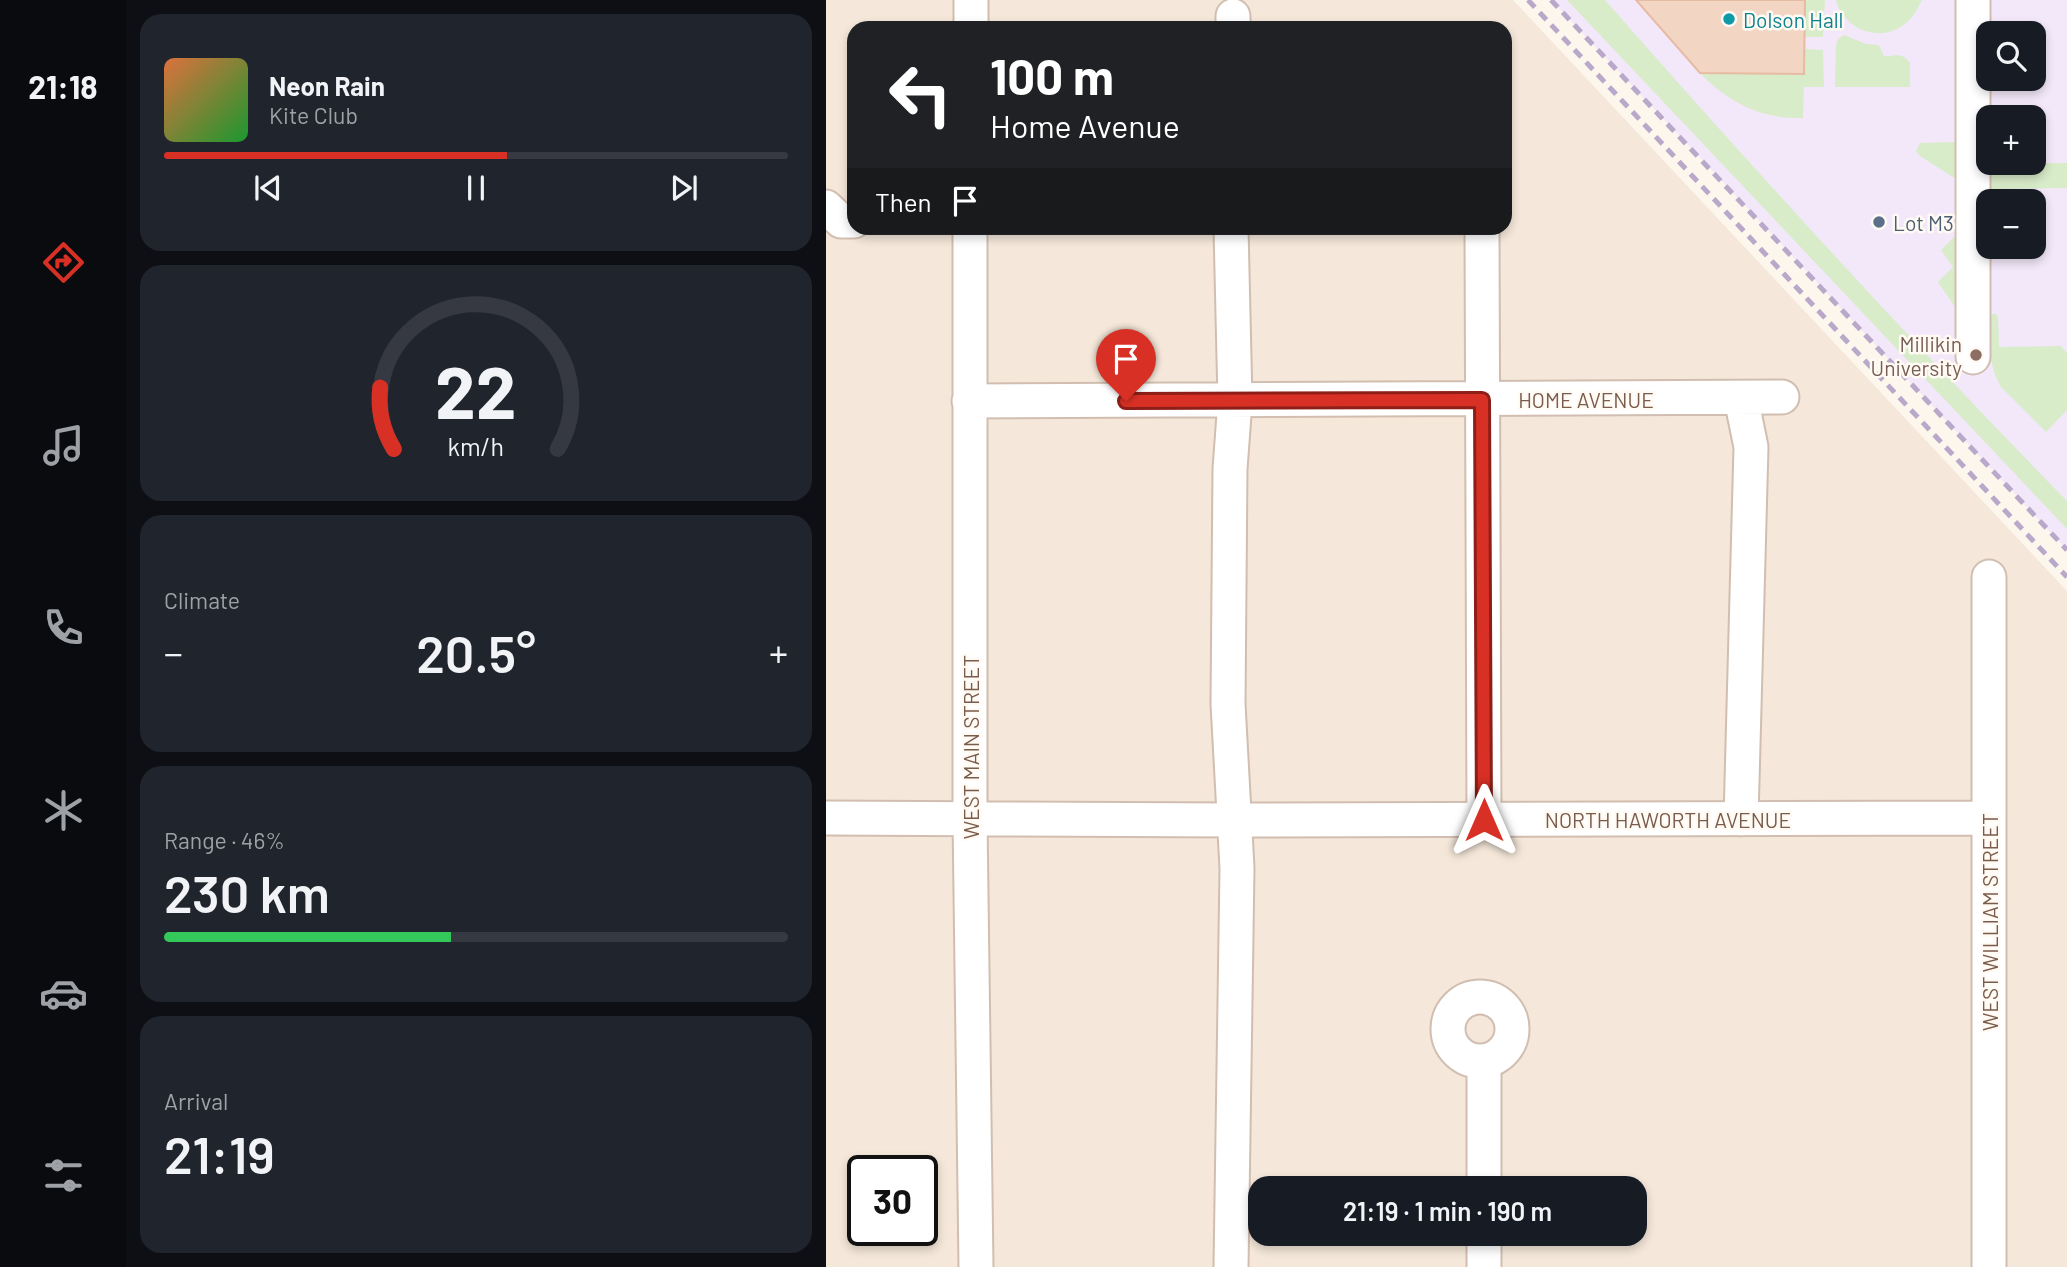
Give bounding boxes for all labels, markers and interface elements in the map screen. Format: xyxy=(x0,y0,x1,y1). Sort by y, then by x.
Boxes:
place label: Dolson Hall xyxy=(1743,7,1843,32)
marker: Dolson Hall xyxy=(1721,11,1737,27)
map controls xyxy=(1976,21,2046,259)
button: search xyxy=(1976,21,2046,91)
text: 100 m xyxy=(990,46,1114,105)
icon: left xyxy=(875,49,966,140)
text: 21:18 xyxy=(28,67,98,105)
text: Neon Rain xyxy=(269,70,385,101)
text: Kite Club xyxy=(269,101,358,129)
button: + xyxy=(1976,105,2046,175)
text: Home Avenue xyxy=(990,106,1180,144)
icon: previous xyxy=(249,169,287,207)
icon: pause xyxy=(457,169,495,207)
icon: next xyxy=(665,169,703,207)
icon: arrive xyxy=(946,182,984,220)
text: Then xyxy=(875,186,932,217)
button: − xyxy=(1976,189,2046,259)
place label: Lot M3 xyxy=(1893,210,1954,235)
marker: Lot M3 xyxy=(1871,214,1887,230)
icon: directions xyxy=(39,238,88,287)
pin xyxy=(1096,329,1156,401)
place label: Millikin University xyxy=(1871,331,1962,380)
icon: arrive xyxy=(1107,340,1145,378)
text: 22 xyxy=(435,346,517,434)
marker: Millikin University xyxy=(1968,347,1984,363)
street label: HOME AVENUE xyxy=(1518,387,1654,412)
icon: music xyxy=(39,421,88,470)
text: km/h xyxy=(448,431,504,461)
text: Climate xyxy=(164,586,240,614)
icon: phone xyxy=(39,603,88,652)
text: 20.5° xyxy=(416,621,536,683)
text: − xyxy=(164,629,183,675)
text: + xyxy=(769,629,788,675)
street label: WEST MAIN STREET xyxy=(958,655,983,839)
position arrow xyxy=(1447,783,1521,857)
icon: climate xyxy=(39,786,88,835)
street label: NORTH HAWORTH AVENUE xyxy=(1545,807,1791,832)
street label: WEST WILLIAM STREET xyxy=(1977,813,2002,1031)
text: Range · 46% xyxy=(164,826,285,854)
text: 230 km xyxy=(164,861,330,923)
icon: car xyxy=(39,969,88,1018)
text: Arrival xyxy=(164,1087,228,1115)
text: 21:19 xyxy=(164,1122,275,1184)
icon: filters xyxy=(39,1151,88,1200)
speed limit sign: 30 xyxy=(847,1155,938,1246)
text: 21:19 · 1 min · 190 m xyxy=(1343,1195,1552,1226)

